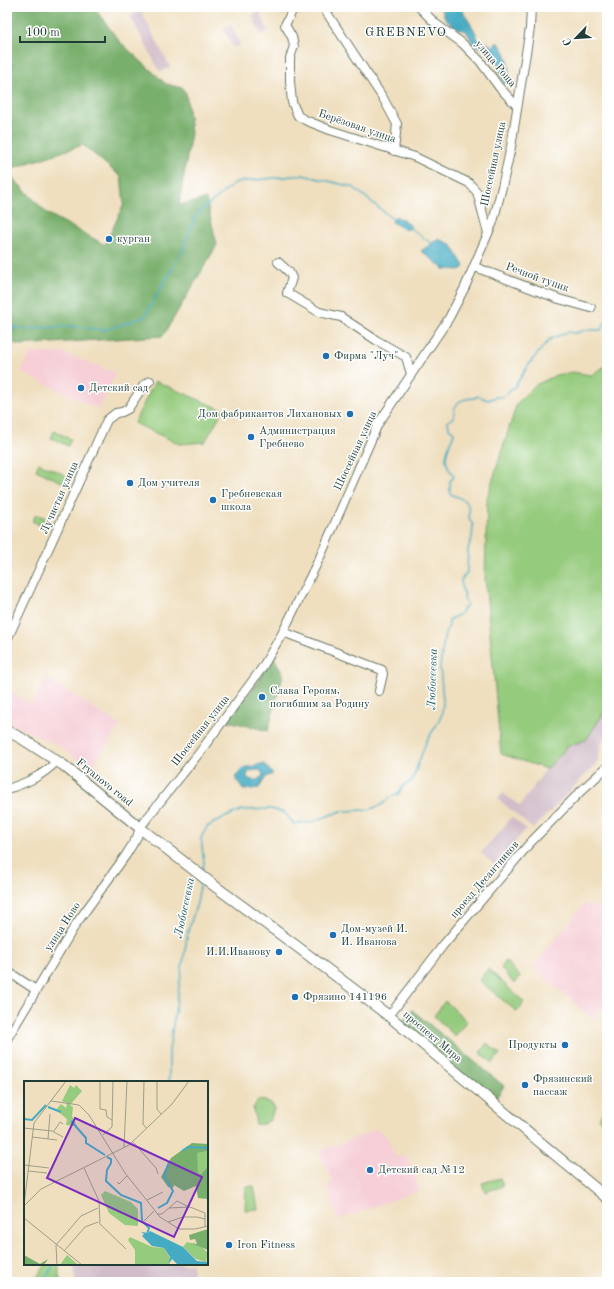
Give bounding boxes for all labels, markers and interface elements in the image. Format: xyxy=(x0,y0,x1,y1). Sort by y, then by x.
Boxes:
scale bar xyxy=(20,18,105,44)
north arrow xyxy=(556,18,596,58)
district label: GREBNEVO xyxy=(365,26,447,39)
text: 100 m xyxy=(26,27,60,39)
text: С xyxy=(562,36,575,47)
street label: улица Роща xyxy=(472,39,518,90)
street label: Берёзовая улица xyxy=(317,109,398,146)
street label: Шоссейная улица xyxy=(480,120,508,207)
marker: курган xyxy=(104,234,114,244)
place label: курган xyxy=(117,234,150,245)
street label: Речной тупик xyxy=(504,261,571,295)
marker: Фирма "Луч" xyxy=(321,351,331,361)
place label: Фирма "Луч" xyxy=(334,351,398,362)
marker: Детский сад xyxy=(76,383,86,393)
place label: Детский сад xyxy=(89,383,149,394)
place label: Дом фабрикантов Лихановых xyxy=(198,409,342,420)
street label: Шоссейная улица xyxy=(333,409,380,493)
marker: Дом фабрикантов Лихановых xyxy=(345,409,355,419)
place label: Администрация Гребнево xyxy=(259,426,336,450)
marker: Администрация Гребнево xyxy=(246,432,256,442)
street label: Лучистая улица xyxy=(39,460,81,536)
marker: Дом учителя xyxy=(125,478,135,488)
place label: Дом учителя xyxy=(138,478,200,489)
place label: Гребневская школа xyxy=(221,489,282,513)
marker: Гребневская школа xyxy=(208,495,218,505)
water label: Любосеевка xyxy=(425,647,440,710)
place label: Слава Героям, погибшим за Родину xyxy=(270,686,370,710)
marker: Слава Героям, погибшим за Родину xyxy=(257,692,267,702)
street label: Шоссейная улица xyxy=(170,693,232,768)
street label: Fryanovo road xyxy=(74,757,134,809)
street label: проезд Десантников xyxy=(449,839,521,921)
water label: Любосеевка xyxy=(172,876,197,940)
street label: улица Ново xyxy=(43,900,83,954)
place label: Дом-музей И. И. Иванова xyxy=(341,924,408,948)
marker: Дом-музей И. И. Иванова xyxy=(328,930,338,940)
place label: И.И.Иванову xyxy=(206,947,271,958)
marker: И.И.Иванову xyxy=(274,947,284,957)
marker: Фрязино 141196 xyxy=(290,992,300,1002)
place label: Фрязино 141196 xyxy=(303,992,387,1003)
street label: проспект Мира xyxy=(400,1009,464,1065)
place label: Продукты xyxy=(508,1040,557,1051)
marker: Продукты xyxy=(560,1040,570,1050)
place label: Фрязинский пассаж xyxy=(533,1074,593,1098)
marker: Фрязинский пассаж xyxy=(520,1080,530,1090)
inset map xyxy=(24,1081,208,1265)
marker: Детский сад №12 xyxy=(365,1165,375,1175)
place label: Детский сад №12 xyxy=(378,1165,465,1176)
marker: Iron Fitness xyxy=(224,1240,234,1250)
place label: Iron Fitness xyxy=(237,1240,295,1251)

